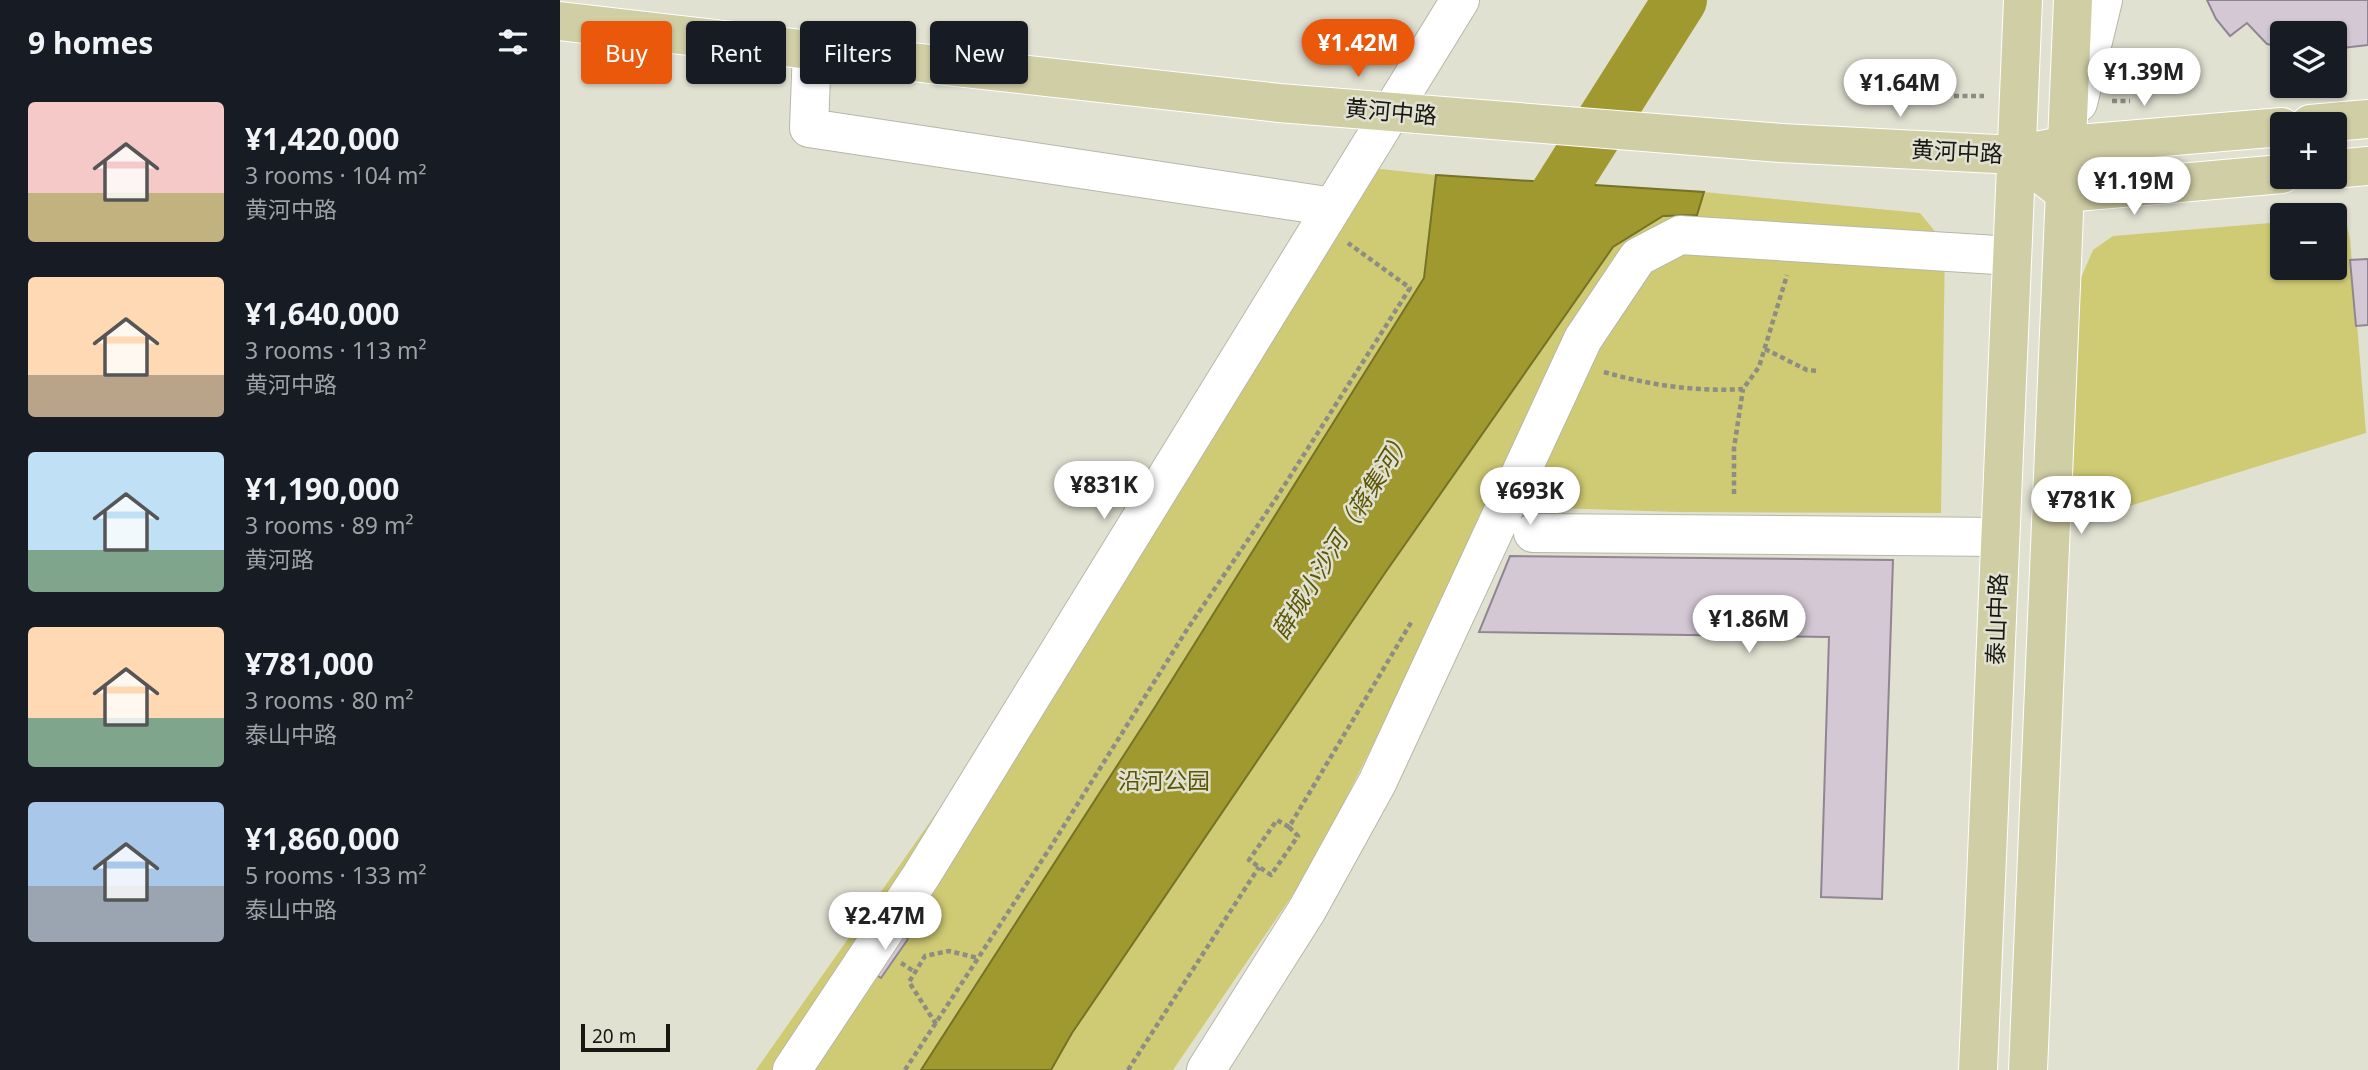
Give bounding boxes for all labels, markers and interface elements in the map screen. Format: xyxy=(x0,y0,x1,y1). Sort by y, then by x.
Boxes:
pin: ¥1.42M xyxy=(1301,20,1415,79)
chip: Buy xyxy=(581,21,672,84)
chip: Rent xyxy=(686,21,786,84)
chip: Filters xyxy=(800,21,916,84)
chip: New xyxy=(930,21,1028,84)
map controls xyxy=(2270,21,2347,280)
button: layers xyxy=(2270,21,2347,98)
text: 9 homes xyxy=(28,22,153,63)
icon: filters xyxy=(494,23,532,61)
text: ¥1.42M xyxy=(1318,26,1398,58)
pin: ¥1.39M xyxy=(2087,48,2201,108)
text: ¥1.39M xyxy=(2104,55,2184,87)
pin: ¥1.64M xyxy=(1843,60,1957,119)
text: ¥1.64M xyxy=(1860,66,1940,98)
street label: 黄河中路 xyxy=(1344,91,1438,131)
button: + xyxy=(2270,112,2347,189)
text: ¥1,420,000 xyxy=(245,118,399,159)
icon: home xyxy=(84,130,168,214)
street label: 黄河中路 xyxy=(1910,133,2004,169)
pin: ¥1.19M xyxy=(2077,158,2191,217)
text: 3 rooms · 104 m² xyxy=(245,159,427,191)
text: ¥1.19M xyxy=(2094,164,2174,196)
text: 黄河中路 xyxy=(245,193,337,225)
button: − xyxy=(2270,203,2347,280)
text: ¥1,640,000 xyxy=(245,293,399,334)
icon: home xyxy=(84,305,168,389)
text: 3 rooms · 113 m² xyxy=(245,334,427,366)
text: 黄河中路 xyxy=(245,368,337,400)
water label: 薛城小沙河（蒋集河） xyxy=(1263,424,1418,645)
pin: ¥831K xyxy=(1055,462,1153,521)
text: ¥1,190,000 xyxy=(245,468,399,509)
text: ¥831K xyxy=(1070,468,1138,500)
pin: ¥693K xyxy=(1481,468,1579,527)
text: ¥693K xyxy=(1496,474,1564,506)
pin: ¥781K xyxy=(2032,476,2130,536)
icon: home xyxy=(84,480,168,564)
text: ¥781K xyxy=(2047,483,2115,515)
text: 3 rooms · 89 m² xyxy=(245,509,414,541)
text: 黄河路 xyxy=(245,543,314,575)
street label: 泰山中路 xyxy=(1978,572,2014,665)
pin: ¥1.86M xyxy=(1692,596,1806,655)
text: ¥1.86M xyxy=(1709,602,1789,634)
text: ¥781,000 xyxy=(245,643,374,684)
icon: home xyxy=(84,655,168,739)
text: 3 rooms · 80 m² xyxy=(245,684,414,716)
text: 泰山中路 xyxy=(245,718,337,750)
park label: 沿河公园 xyxy=(1118,764,1210,796)
text: ¥1,860,000 xyxy=(245,818,399,859)
icon: home xyxy=(84,830,168,914)
text: 5 rooms · 133 m² xyxy=(245,859,427,891)
pin: ¥2.47M xyxy=(828,892,942,952)
text: 泰山中路 xyxy=(245,893,337,925)
text: ¥2.47M xyxy=(845,899,925,931)
scale bar xyxy=(581,1021,670,1053)
text: 20 m xyxy=(592,1023,636,1049)

